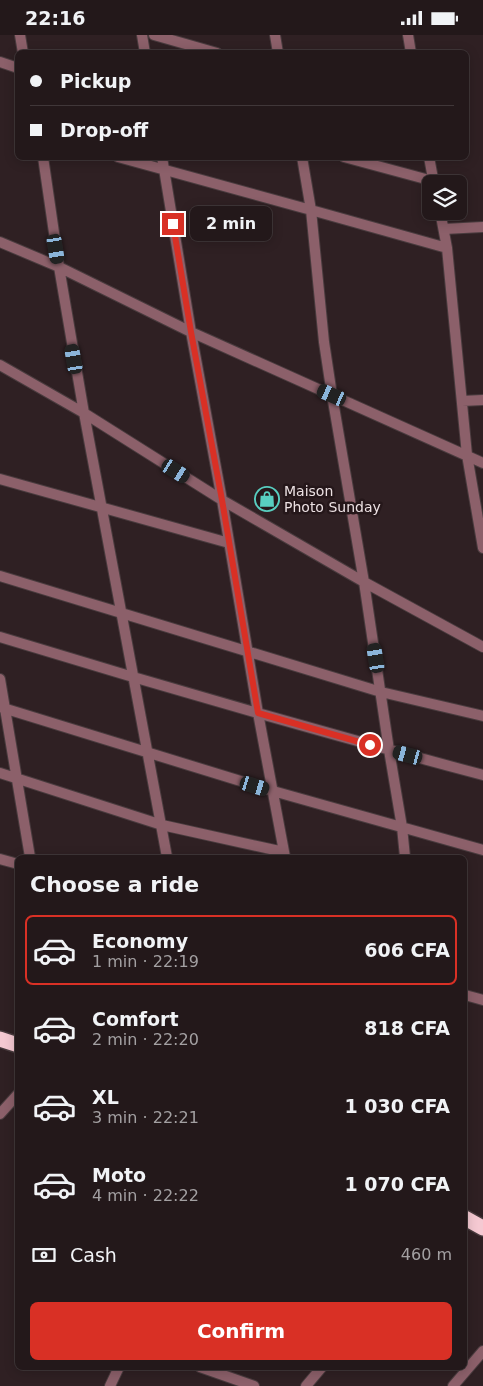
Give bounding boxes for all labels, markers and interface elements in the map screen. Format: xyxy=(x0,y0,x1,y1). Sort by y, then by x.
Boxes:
text: 22:16 xyxy=(25,7,85,29)
text: Pickup xyxy=(60,70,131,92)
text: Drop-off xyxy=(60,119,148,141)
map controls xyxy=(422,175,467,220)
button: layers xyxy=(422,175,467,220)
callout: 2 min xyxy=(190,207,273,241)
route end xyxy=(162,213,184,235)
text: 2 min xyxy=(206,214,256,233)
car xyxy=(46,233,65,265)
car xyxy=(64,343,83,375)
car xyxy=(315,382,348,408)
car xyxy=(159,457,192,485)
place label: Maison Photo Sunday xyxy=(284,483,381,515)
shop icon: Maison Photo Sunday xyxy=(254,486,280,512)
car xyxy=(366,642,385,674)
route start xyxy=(359,734,381,756)
car xyxy=(391,744,424,766)
car xyxy=(238,774,271,798)
text: Choose a ride xyxy=(30,872,199,897)
icon: car xyxy=(32,928,77,973)
text: Economy xyxy=(92,930,188,952)
text: 606 CFA xyxy=(364,939,450,961)
text: 1 min · 22:19 xyxy=(92,952,199,971)
icon: car xyxy=(32,1006,77,1051)
text: Comfort xyxy=(92,1008,179,1030)
text: 818 CFA xyxy=(364,1017,450,1039)
text: 2 min · 22:20 xyxy=(92,1030,199,1049)
icon: car xyxy=(32,1084,77,1129)
text: XL xyxy=(92,1086,119,1108)
text: 1 030 CFA xyxy=(344,1095,450,1117)
text: 3 min · 22:21 xyxy=(92,1108,199,1127)
icon: car xyxy=(32,1162,77,1207)
text: Moto xyxy=(92,1164,146,1186)
text: 1 070 CFA xyxy=(344,1173,450,1195)
text: 4 min · 22:22 xyxy=(92,1186,199,1205)
icon: cash xyxy=(30,1241,58,1269)
text: Cash xyxy=(70,1244,117,1266)
text: 460 m xyxy=(401,1245,452,1264)
button: Confirm xyxy=(30,1302,452,1360)

